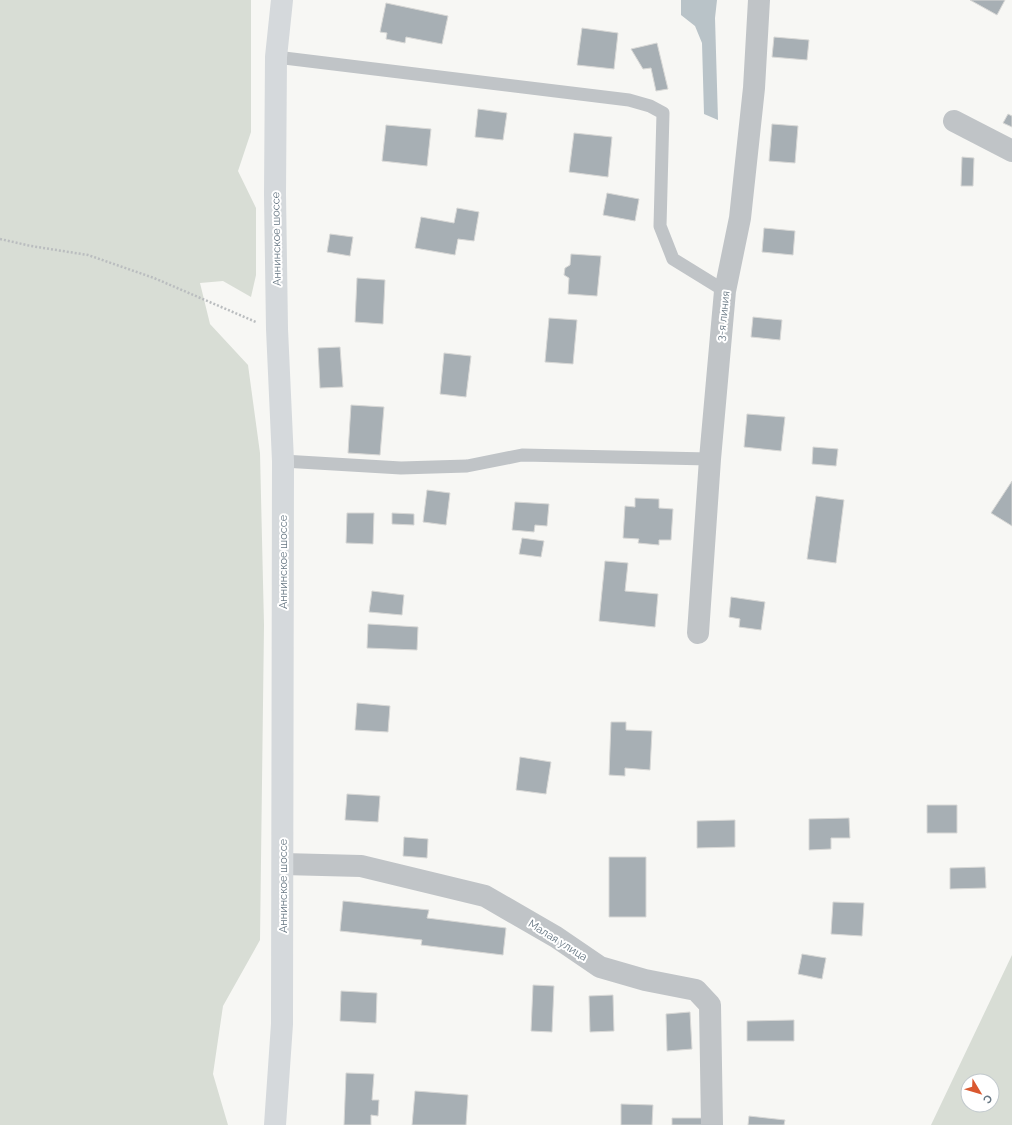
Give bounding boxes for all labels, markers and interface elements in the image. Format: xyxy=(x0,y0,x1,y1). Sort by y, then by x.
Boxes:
street label: Аннинское шоссе xyxy=(269,191,284,286)
street label: 3-я линия xyxy=(714,290,733,342)
street label: Аннинское шоссе xyxy=(277,514,290,609)
street label: Аннинское шоссе xyxy=(277,838,290,933)
street label: Малая улица xyxy=(526,917,590,964)
north arrow xyxy=(960,1073,1000,1113)
text: С xyxy=(980,1092,995,1106)

